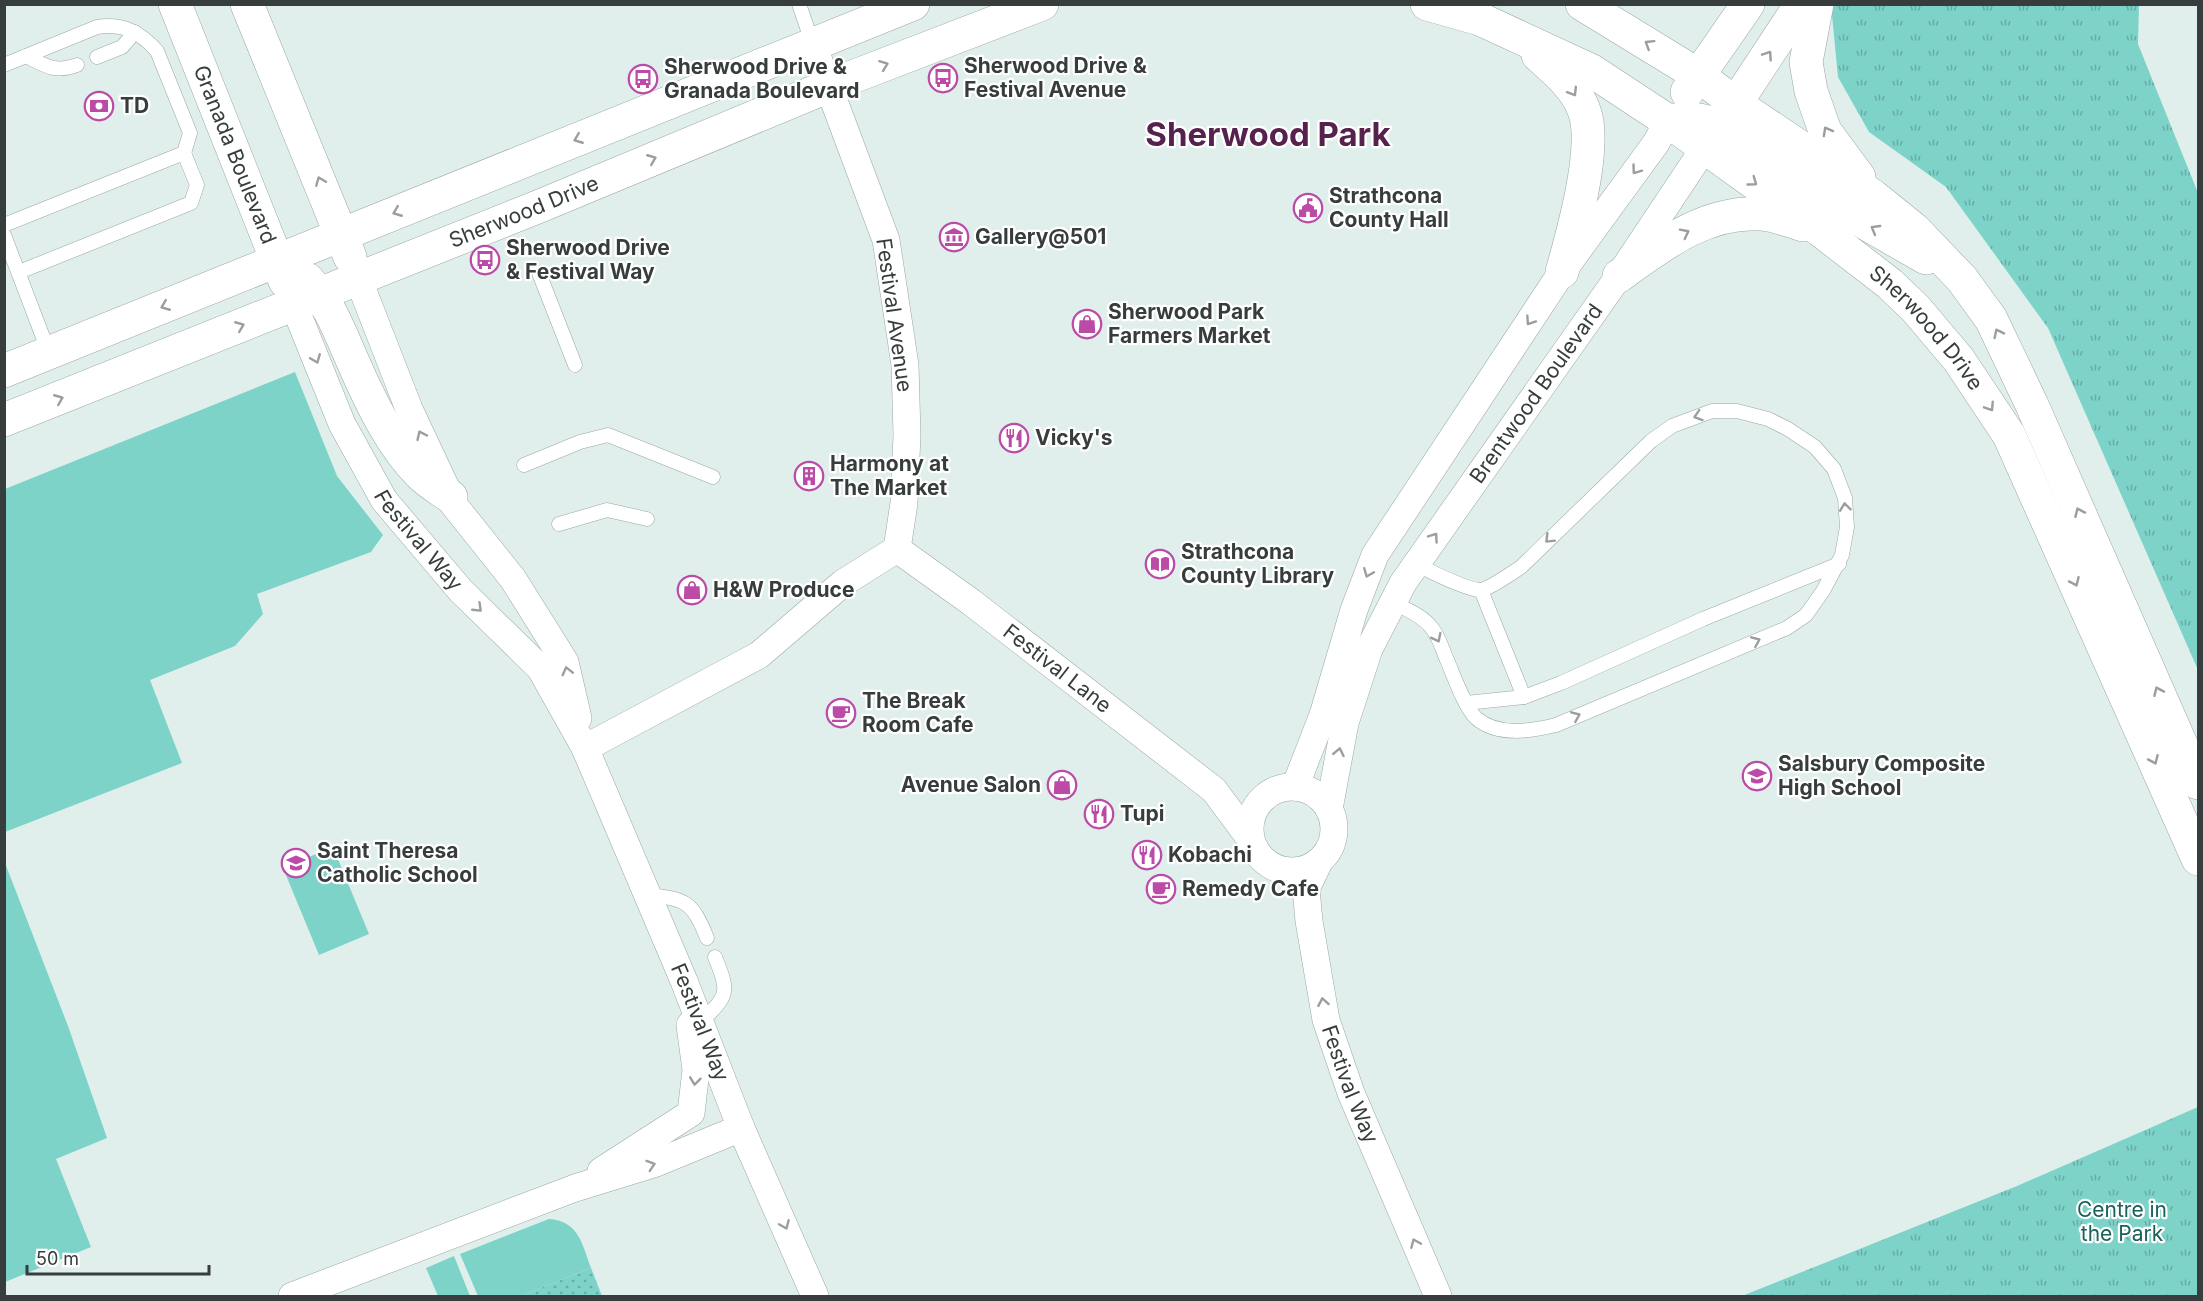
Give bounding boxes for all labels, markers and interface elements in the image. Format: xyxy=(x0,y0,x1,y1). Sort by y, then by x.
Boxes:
one-way arrow xyxy=(1645,39,1655,51)
one-way arrow xyxy=(1761,50,1772,61)
place label: Sherwood Drive & Festival Avenue xyxy=(964,53,1148,102)
place label: Sherwood Drive & Granada Boulevard xyxy=(664,54,859,103)
one-way arrow xyxy=(877,60,888,72)
street label: Granada Boulevard xyxy=(189,62,282,247)
bus stop icon: Sherwood Drive & Festival Avenue xyxy=(927,62,959,94)
bus stop icon: Sherwood Drive & Granada Boulevard xyxy=(627,63,659,95)
one-way arrow xyxy=(1565,85,1576,96)
bank icon: TD xyxy=(83,90,115,122)
place label: TD xyxy=(120,93,149,118)
district label: Sherwood Park xyxy=(1145,114,1391,154)
one-way arrow xyxy=(1823,127,1834,137)
one-way arrow xyxy=(574,132,585,144)
one-way arrow xyxy=(646,154,657,166)
one-way arrow xyxy=(1633,164,1644,175)
street label: Sherwood Drive xyxy=(445,170,602,253)
one-way arrow xyxy=(1746,175,1757,186)
one-way arrow xyxy=(315,176,327,187)
place label: Strathcona County Hall xyxy=(1329,183,1449,232)
public building icon: Strathcona County Hall xyxy=(1292,192,1324,224)
one-way arrow xyxy=(393,205,404,217)
museum icon: Gallery@501 xyxy=(938,221,970,253)
place label: Gallery@501 xyxy=(975,224,1106,249)
one-way arrow xyxy=(1870,225,1881,236)
one-way arrow xyxy=(1679,228,1690,240)
place label: Sherwood Drive & Festival Way xyxy=(506,235,670,284)
street label: Festival Avenue xyxy=(871,236,918,393)
bus stop icon: Sherwood Drive & Festival Way xyxy=(469,244,501,276)
street label: Sherwood Drive xyxy=(1865,260,1989,395)
one-way arrow xyxy=(161,299,171,312)
place label: Sherwood Park Farmers Market xyxy=(1108,299,1271,348)
street label: Brentwood Boulevard xyxy=(1464,299,1607,488)
shop icon: Sherwood Park Farmers Market xyxy=(1071,308,1103,340)
one-way arrow xyxy=(1526,314,1537,325)
one-way arrow xyxy=(234,321,245,333)
one-way arrow xyxy=(1993,328,2005,339)
one-way arrow xyxy=(309,353,321,364)
one-way arrow xyxy=(53,394,64,406)
one-way arrow xyxy=(1983,401,1995,411)
one-way arrow xyxy=(1693,409,1704,422)
restaurant icon: Vicky's xyxy=(998,422,1030,454)
place label: Vicky's xyxy=(1035,425,1112,450)
one-way arrow xyxy=(417,430,429,441)
place label: Harmony at The Market xyxy=(830,451,949,500)
building icon: Harmony at The Market xyxy=(793,460,825,492)
street label: Festival Way xyxy=(369,486,468,596)
one-way arrow xyxy=(1839,502,1852,511)
one-way arrow xyxy=(2075,508,2087,519)
one-way arrow xyxy=(1427,532,1438,543)
one-way arrow xyxy=(1546,532,1556,543)
place label: Strathcona County Library xyxy=(1181,539,1334,588)
library icon: Strathcona County Library xyxy=(1144,548,1176,580)
one-way arrow xyxy=(1363,567,1375,578)
shop icon: H&W Produce xyxy=(676,574,708,606)
one-way arrow xyxy=(2068,575,2080,586)
place label: H&W Produce xyxy=(713,577,854,602)
one-way arrow xyxy=(471,600,482,611)
street label: Festival Lane xyxy=(999,619,1116,718)
one-way arrow xyxy=(1430,631,1441,642)
one-way arrow xyxy=(1750,636,1761,648)
one-way arrow xyxy=(562,666,575,676)
one-way arrow xyxy=(2153,686,2165,697)
place label: The Break Room Cafe xyxy=(862,688,974,737)
cafe icon: The Break Room Cafe xyxy=(825,697,857,729)
one-way arrow xyxy=(1570,711,1581,723)
one-way arrow xyxy=(1332,747,1345,757)
place label: Salsbury Composite High School xyxy=(1778,751,1985,800)
one-way arrow xyxy=(2147,754,2159,765)
school or university icon: Salsbury Composite High School xyxy=(1741,760,1773,792)
shop icon: Avenue Salon xyxy=(1046,769,1078,801)
place label: Avenue Salon xyxy=(901,772,1041,797)
restaurant icon: Tupi xyxy=(1083,798,1115,830)
place label: Tupi xyxy=(1120,801,1164,826)
place label: Saint Theresa Catholic School xyxy=(317,838,478,887)
restaurant icon: Kobachi xyxy=(1131,839,1163,871)
place label: Kobachi xyxy=(1168,842,1252,867)
school or university icon: Saint Theresa Catholic School xyxy=(280,847,312,879)
cafe icon: Remedy Cafe xyxy=(1145,873,1177,905)
place label: Remedy Cafe xyxy=(1182,876,1319,901)
street label: Festival Way xyxy=(666,960,735,1085)
one-way arrow xyxy=(1317,998,1330,1008)
street label: Festival Way xyxy=(1317,1022,1384,1147)
one-way arrow xyxy=(689,1076,702,1086)
one-way arrow xyxy=(645,1159,656,1172)
park label: Centre in the Park xyxy=(2077,1197,2167,1246)
one-way arrow xyxy=(778,1219,790,1230)
scale bar xyxy=(27,1238,208,1276)
one-way arrow xyxy=(1410,1238,1422,1249)
text: 50 m xyxy=(36,1248,79,1269)

